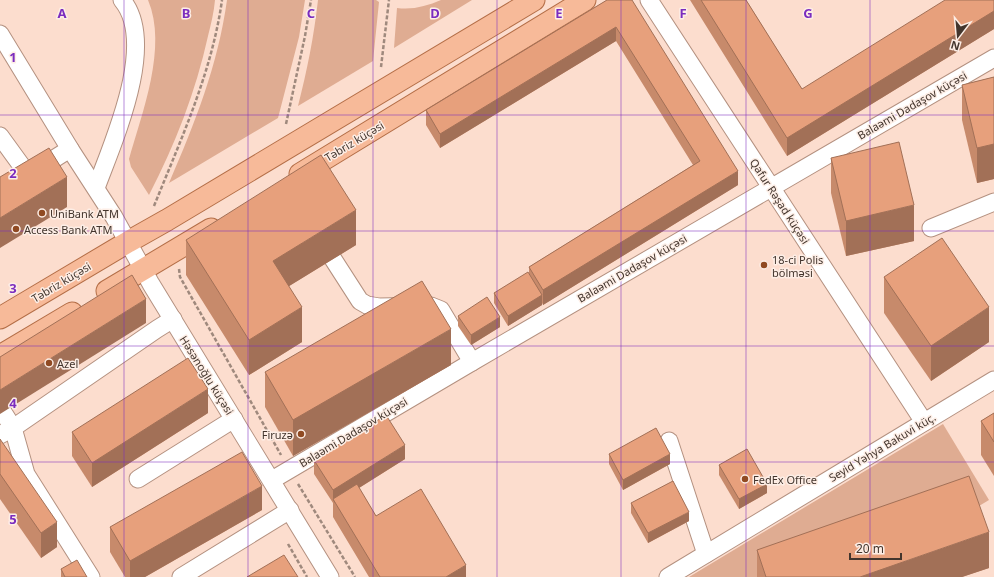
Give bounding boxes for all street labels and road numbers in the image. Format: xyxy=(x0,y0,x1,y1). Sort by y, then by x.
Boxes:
street label: Balaəmi Dadaşov küçəsi xyxy=(855,67,969,143)
street label: Təbriz küçəsi xyxy=(322,117,386,165)
street label: Qafur Rəşad küçəsi xyxy=(747,155,813,247)
street label: Balaəmi Dadaşov küçəsi xyxy=(575,230,689,306)
street label: Təbriz küçəsi xyxy=(29,258,93,306)
street label: Həsənoğlu küçəsi xyxy=(177,333,237,417)
street label: Balaəmi Dadaşov küçəsi xyxy=(296,394,410,470)
street label: Seyid Yəhya Bakuvi küç. xyxy=(826,409,938,485)

